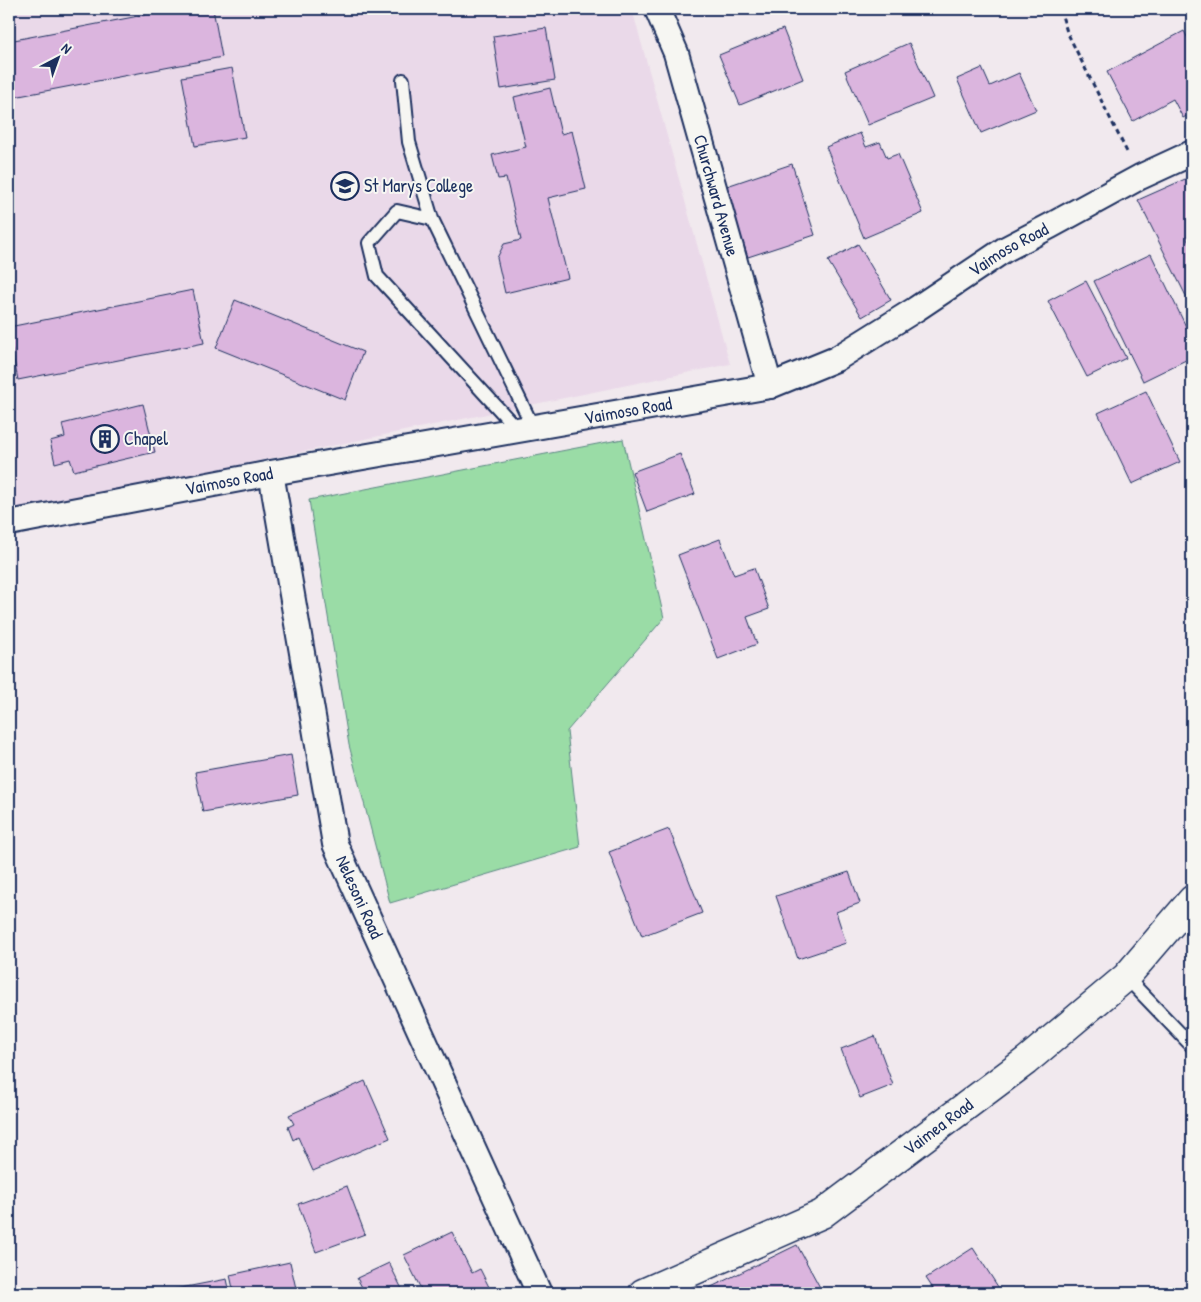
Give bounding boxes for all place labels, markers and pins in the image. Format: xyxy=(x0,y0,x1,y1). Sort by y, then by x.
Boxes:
school or university icon: St Marys College xyxy=(330,171,360,201)
place label: St Marys College xyxy=(364,173,473,198)
building icon: Chapel xyxy=(90,424,120,454)
place label: Chapel xyxy=(124,426,168,451)

